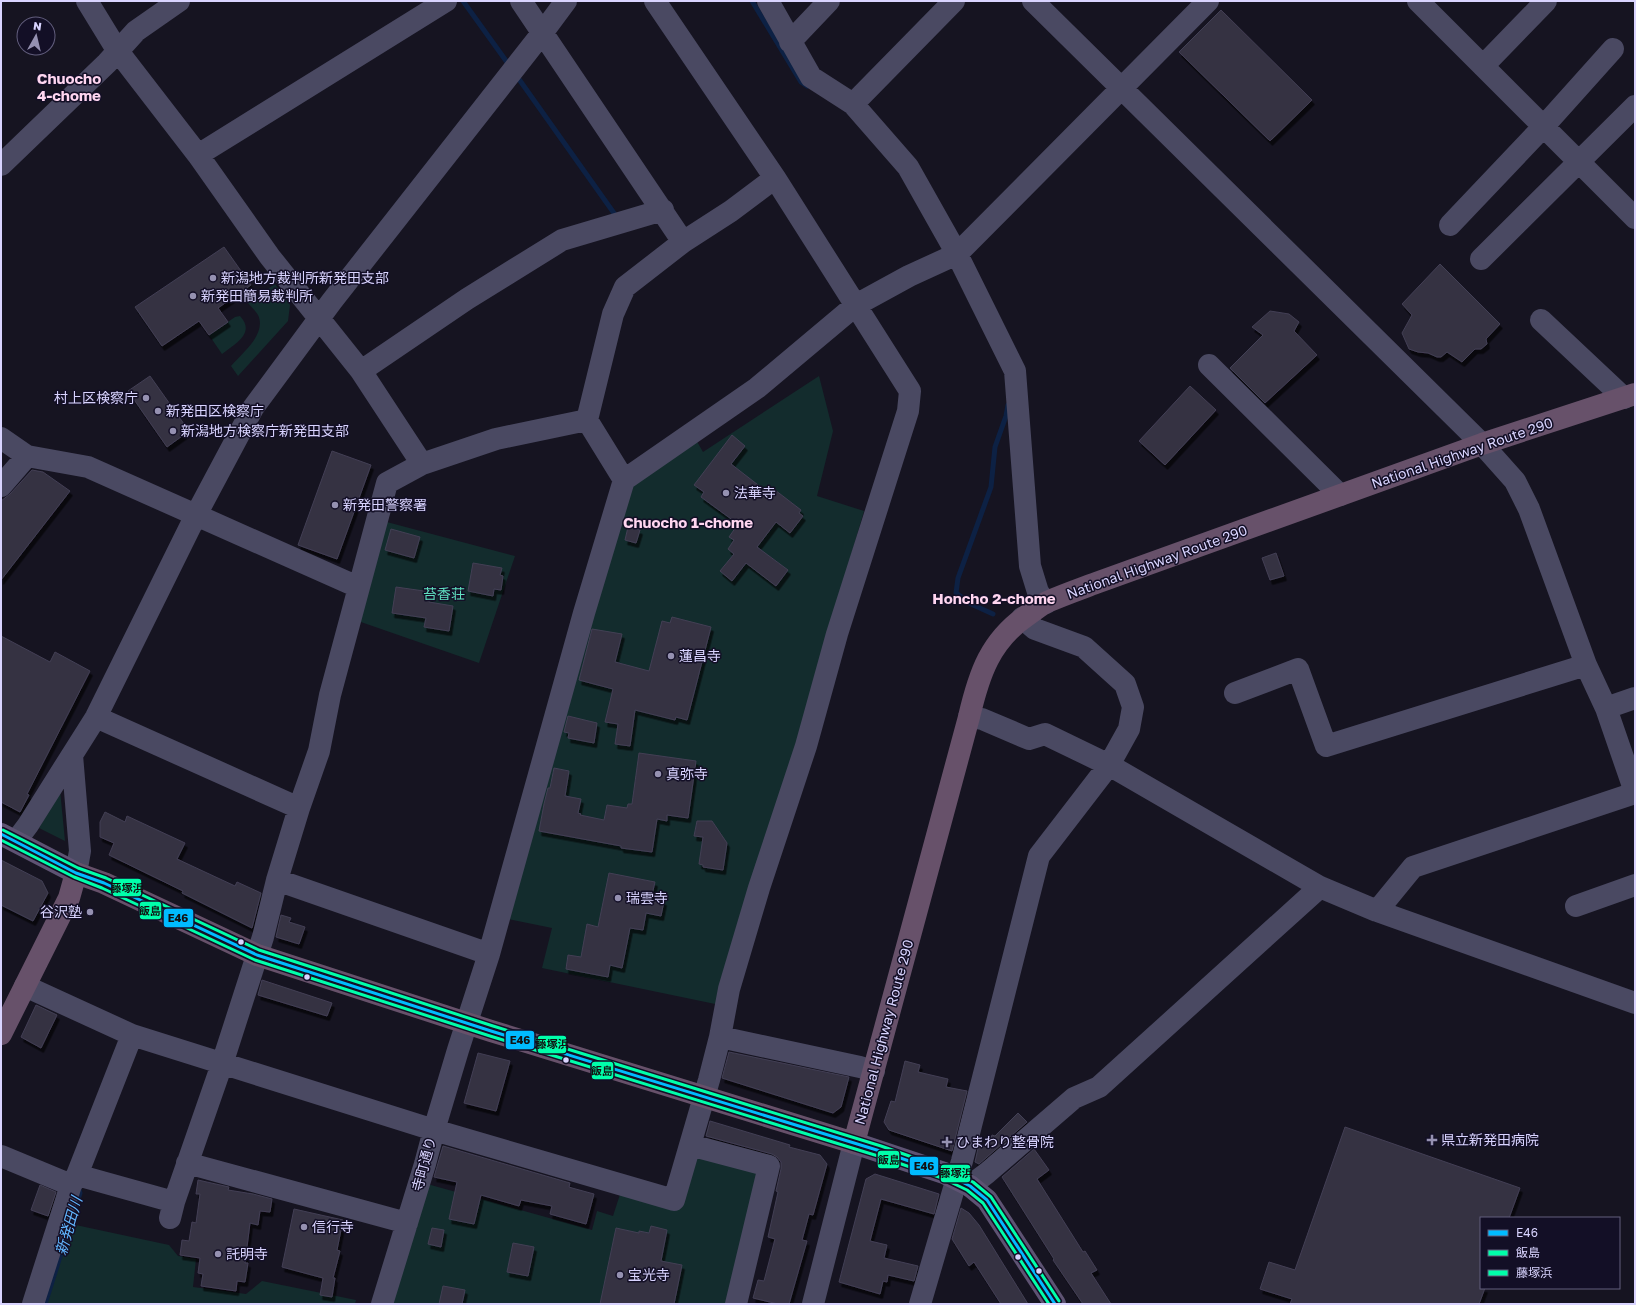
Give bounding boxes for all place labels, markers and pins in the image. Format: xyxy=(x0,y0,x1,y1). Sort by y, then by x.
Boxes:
place label: 新潟地方裁判所新発田支部 xyxy=(221,269,389,286)
marker: 新潟地方裁判所新発田支部 xyxy=(208,273,218,283)
place label: 新発田簡易裁判所 xyxy=(201,287,313,304)
marker: 新発田簡易裁判所 xyxy=(188,291,198,301)
place label: 村上区検察庁 xyxy=(54,389,138,406)
marker: 村上区検察庁 xyxy=(141,393,151,403)
place label: 新発田区検察庁 xyxy=(166,402,264,419)
marker: 新発田区検察庁 xyxy=(153,406,163,416)
place label: 新潟地方検察庁新発田支部 xyxy=(181,422,349,439)
marker: 新潟地方検察庁新発田支部 xyxy=(168,426,178,436)
place label: 法華寺 xyxy=(734,484,776,501)
marker: 法華寺 xyxy=(721,488,731,498)
place label: 新発田警察署 xyxy=(343,496,427,513)
marker: 新発田警察署 xyxy=(330,500,340,510)
place label: 蓮昌寺 xyxy=(679,647,721,664)
marker: 蓮昌寺 xyxy=(666,651,676,661)
place label: 真弥寺 xyxy=(666,765,708,782)
marker: 真弥寺 xyxy=(653,769,663,779)
place label: 瑞雲寺 xyxy=(626,889,668,906)
marker: 瑞雲寺 xyxy=(613,893,623,903)
place label: 谷沢塾 xyxy=(40,903,82,920)
marker: 谷沢塾 xyxy=(85,907,95,917)
unlabelled marker xyxy=(236,937,246,947)
unlabelled marker xyxy=(302,972,312,982)
unlabelled marker xyxy=(561,1055,571,1065)
place label: 県立新発田病院 xyxy=(1441,1131,1539,1148)
place label: ひまわり整骨院 xyxy=(956,1133,1054,1150)
marker: 県立新発田病院 xyxy=(1426,1134,1438,1146)
marker: ひまわり整骨院 xyxy=(941,1136,953,1148)
place label: 信行寺 xyxy=(312,1218,354,1235)
marker: 信行寺 xyxy=(299,1222,309,1232)
place label: 託明寺 xyxy=(226,1245,268,1262)
marker: 託明寺 xyxy=(213,1249,223,1259)
unlabelled marker xyxy=(1013,1252,1023,1262)
place label: 宝光寺 xyxy=(628,1266,670,1283)
unlabelled marker xyxy=(1034,1266,1044,1276)
marker: 宝光寺 xyxy=(615,1270,625,1280)

